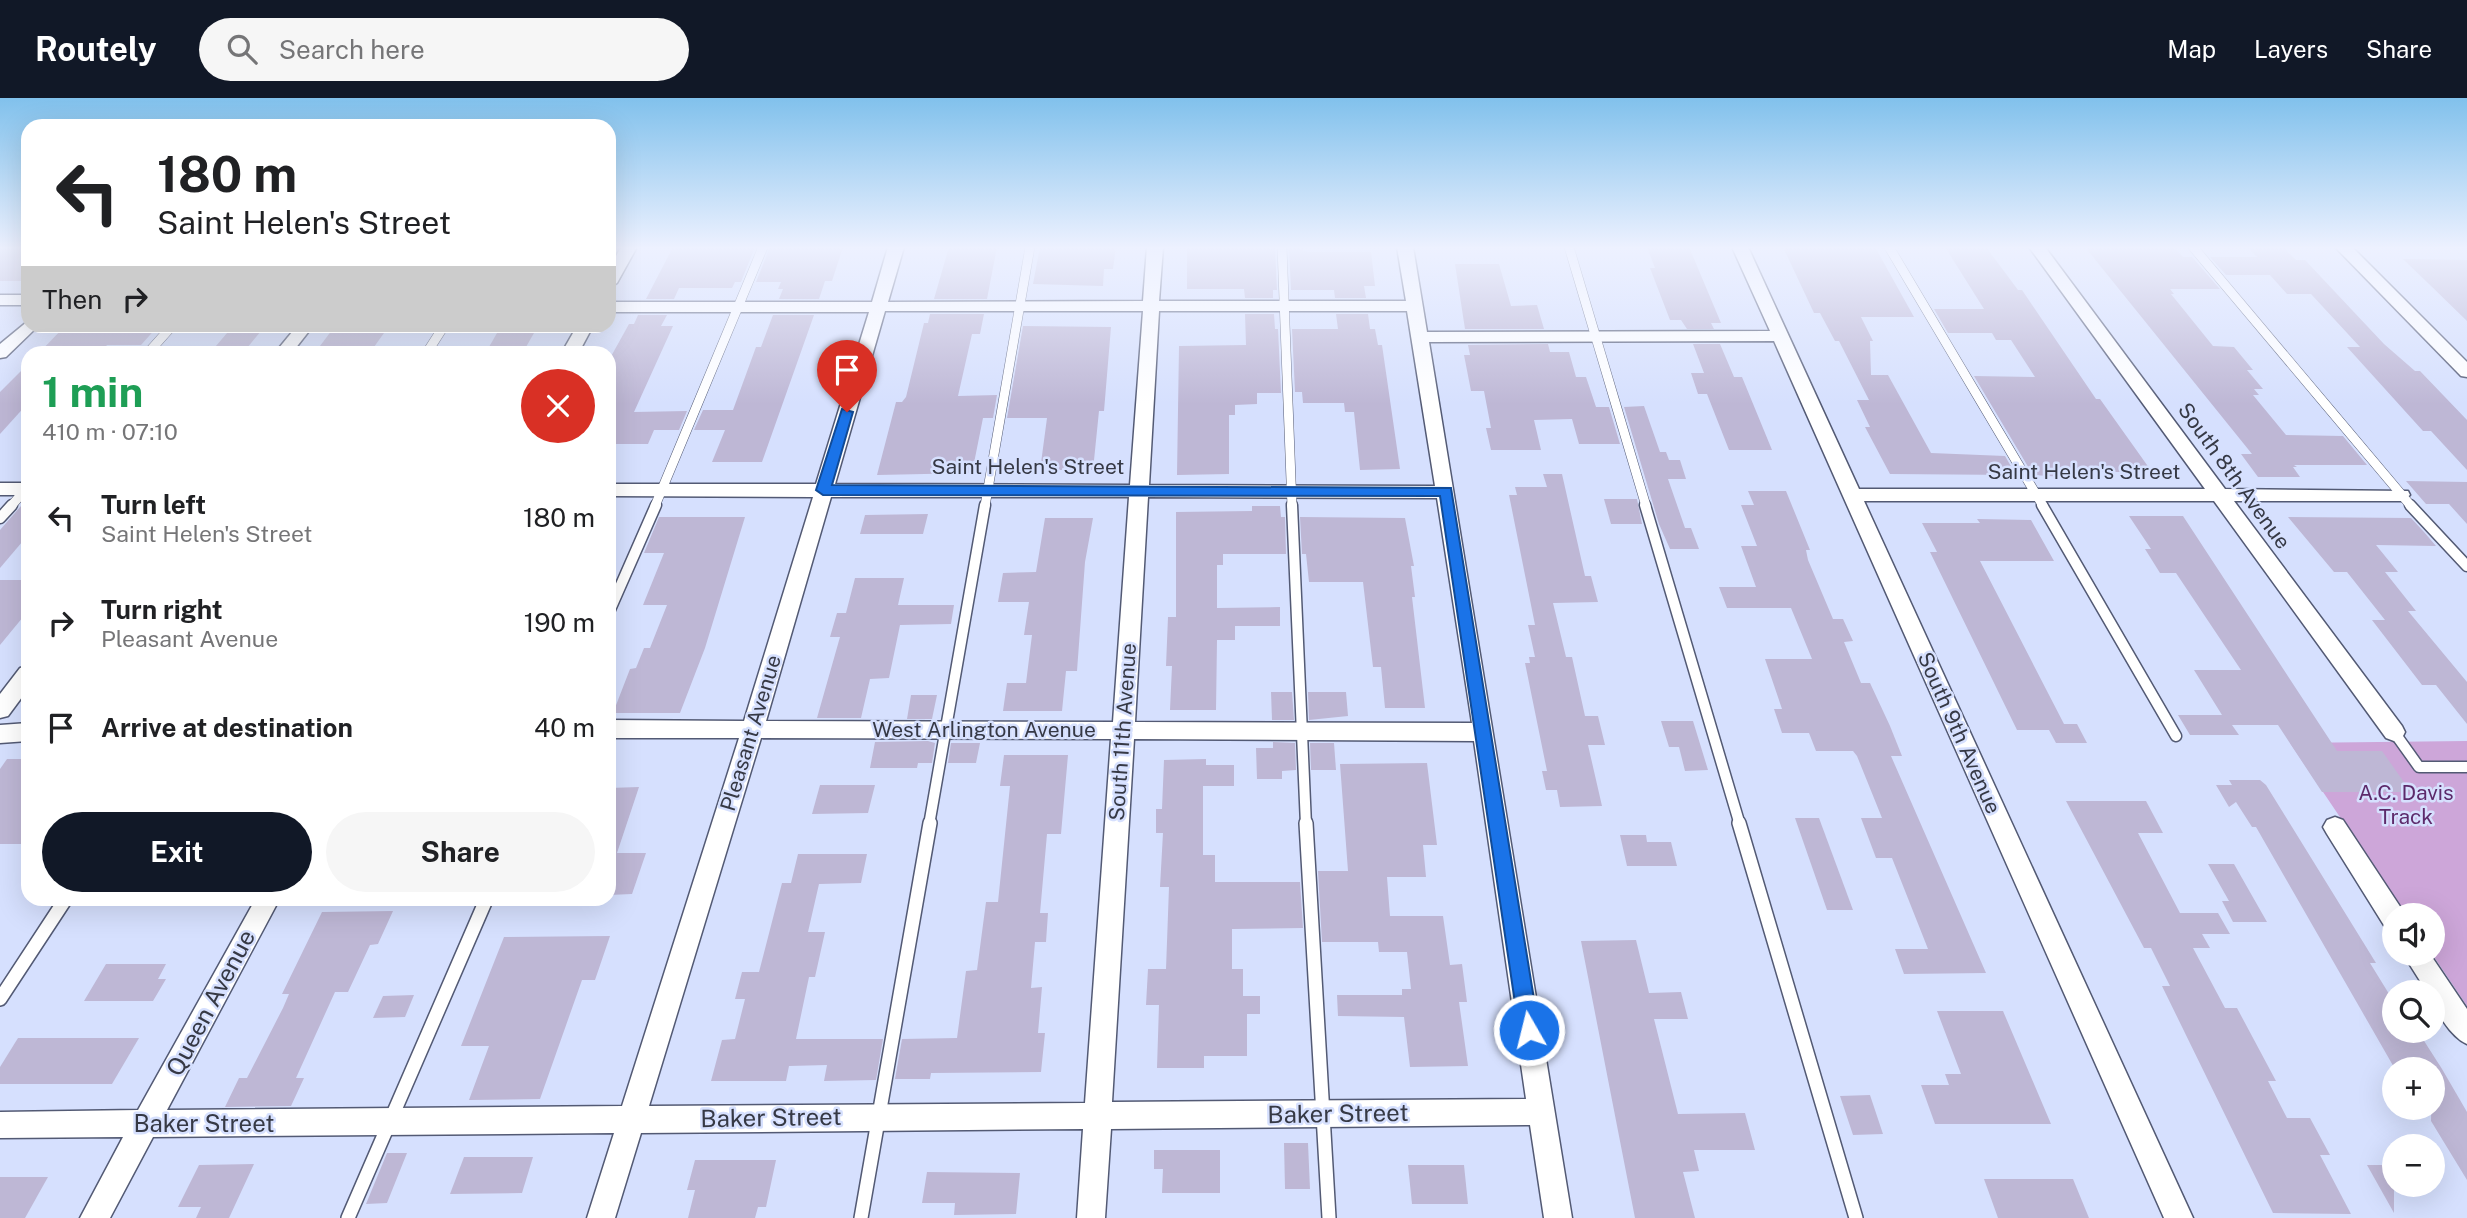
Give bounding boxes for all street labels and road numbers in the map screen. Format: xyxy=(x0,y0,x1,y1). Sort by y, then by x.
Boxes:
street label: South 8th Avenue xyxy=(2173,398,2296,554)
street label: Saint Helen's Street xyxy=(931,454,1125,479)
street label: Saint Helen's Street xyxy=(1987,459,2181,484)
street label: South 11th Avenue xyxy=(1104,642,1141,822)
street label: South 9th Avenue xyxy=(1913,648,2006,817)
street label: Pleasant Avenue xyxy=(715,652,786,814)
street label: West Arlington Avenue xyxy=(872,717,1096,742)
street label: Queen Avenue xyxy=(160,925,260,1080)
street label: Baker Street xyxy=(1267,1098,1409,1128)
street label: Baker Street xyxy=(700,1102,842,1132)
street label: Baker Street xyxy=(133,1109,275,1137)

